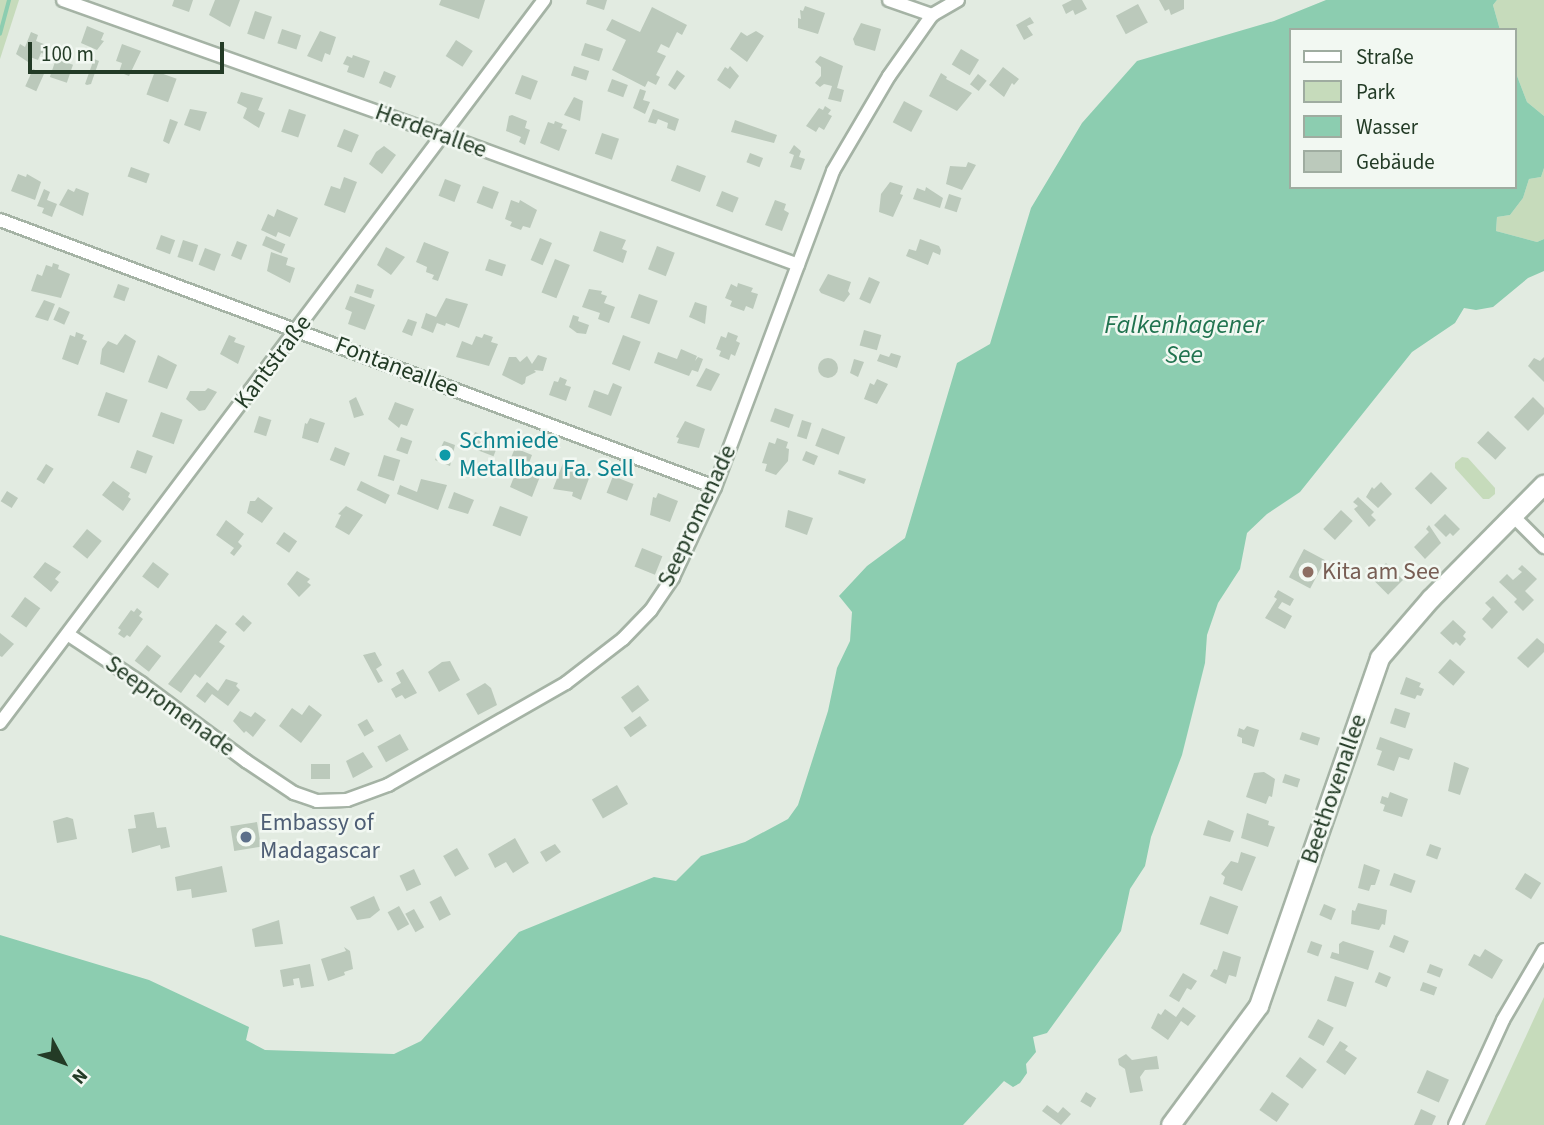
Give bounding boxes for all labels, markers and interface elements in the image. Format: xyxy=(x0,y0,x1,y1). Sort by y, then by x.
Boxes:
scale bar xyxy=(32,28,228,72)
legend xyxy=(1288,28,1516,189)
text: 100 m xyxy=(41,39,94,69)
text: Straße xyxy=(1356,42,1414,72)
text: Park xyxy=(1356,77,1395,107)
street label: Herderallee xyxy=(371,97,491,165)
text: Wasser xyxy=(1356,112,1418,142)
text: Gebäude xyxy=(1356,147,1435,177)
street label: Kantstraße xyxy=(228,309,318,415)
water label: Falkenhagener See xyxy=(1104,309,1264,370)
street label: Fontaneallee xyxy=(331,330,463,404)
place label: Schmiede Metallbau Fa. Sell xyxy=(459,427,634,483)
street label: Seepromenade xyxy=(652,440,742,592)
marker: Schmiede Metallbau Fa. Sell xyxy=(437,447,453,463)
place label: Kita am See xyxy=(1322,558,1440,586)
marker: Kita am See xyxy=(1300,564,1316,580)
street label: Seepromenade xyxy=(100,649,240,763)
street label: Beethovenallee xyxy=(1295,711,1373,867)
place label: Embassy of Madagascar xyxy=(260,809,380,865)
marker: Embassy of Madagascar xyxy=(238,829,254,845)
north arrow xyxy=(28,1027,98,1097)
text: N xyxy=(65,1062,94,1090)

